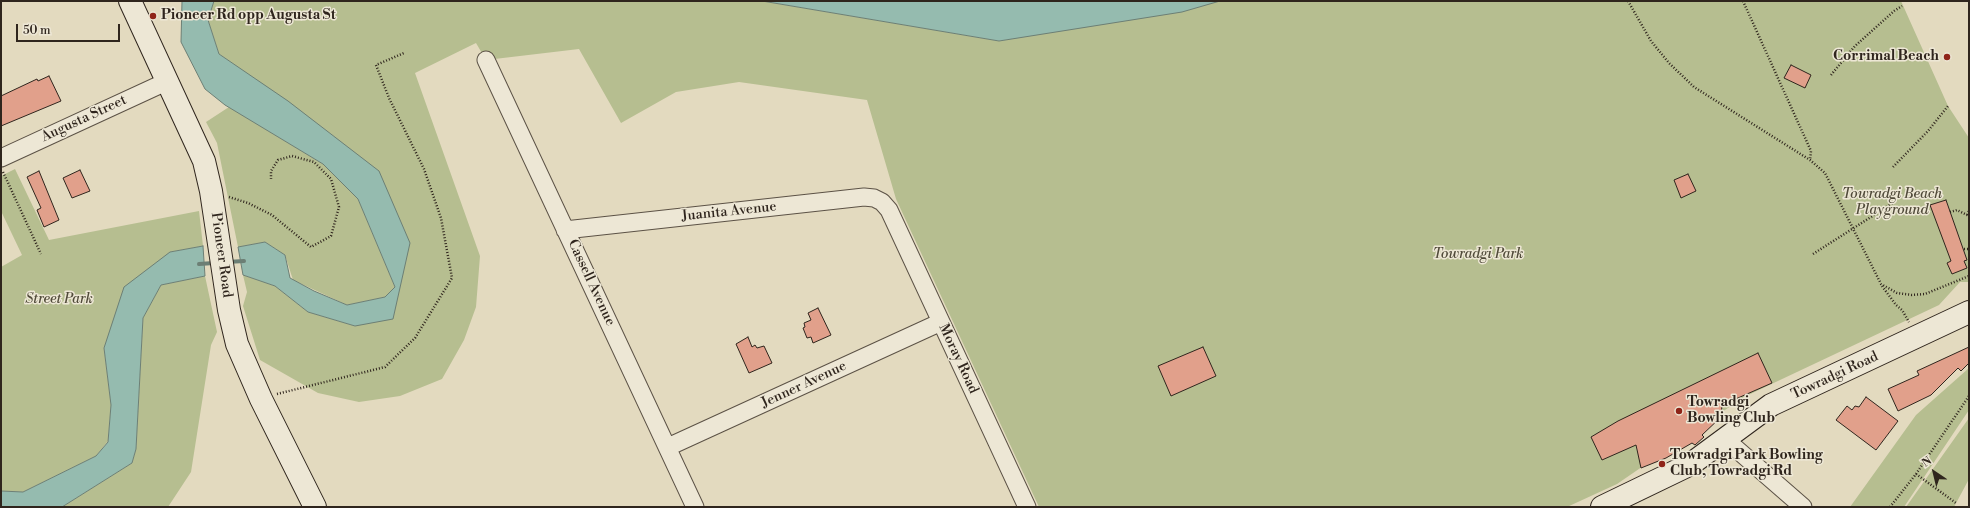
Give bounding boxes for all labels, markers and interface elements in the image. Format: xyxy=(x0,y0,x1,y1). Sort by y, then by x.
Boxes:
place label: Pioneer Rd opp Augusta St xyxy=(161,8,336,24)
marker: Pioneer Rd opp Augusta St xyxy=(148,11,158,21)
scale bar xyxy=(18,16,122,42)
text: 50 m xyxy=(23,23,51,38)
place label: Corrimal Beach xyxy=(1833,49,1939,65)
marker: Corrimal Beach xyxy=(1942,52,1952,62)
street label: Augusta Street xyxy=(39,92,129,146)
park label: Towradgi Beach Playground xyxy=(1842,187,1942,220)
street label: Juanita Avenue xyxy=(681,199,777,225)
street label: Pioneer Road xyxy=(207,211,235,299)
street label: Cassell Avenue xyxy=(564,237,618,329)
park label: Towradgi Park xyxy=(1433,247,1523,263)
park label: Street Park xyxy=(25,292,93,308)
street label: Moray Road xyxy=(934,321,982,397)
street label: Towradgi Road xyxy=(1789,349,1881,403)
street label: Jenner Avenue xyxy=(759,358,849,412)
place label: Towradgi Bowling Club xyxy=(1687,395,1775,428)
marker: Towradgi Bowling Club xyxy=(1674,406,1684,416)
place label: Towradgi Park Bowling Club, Towradgi Rd xyxy=(1670,448,1823,480)
north arrow xyxy=(1914,452,1954,492)
text: N xyxy=(1920,454,1935,470)
marker: Towradgi Park Bowling Club, Towradgi Rd xyxy=(1657,459,1667,469)

